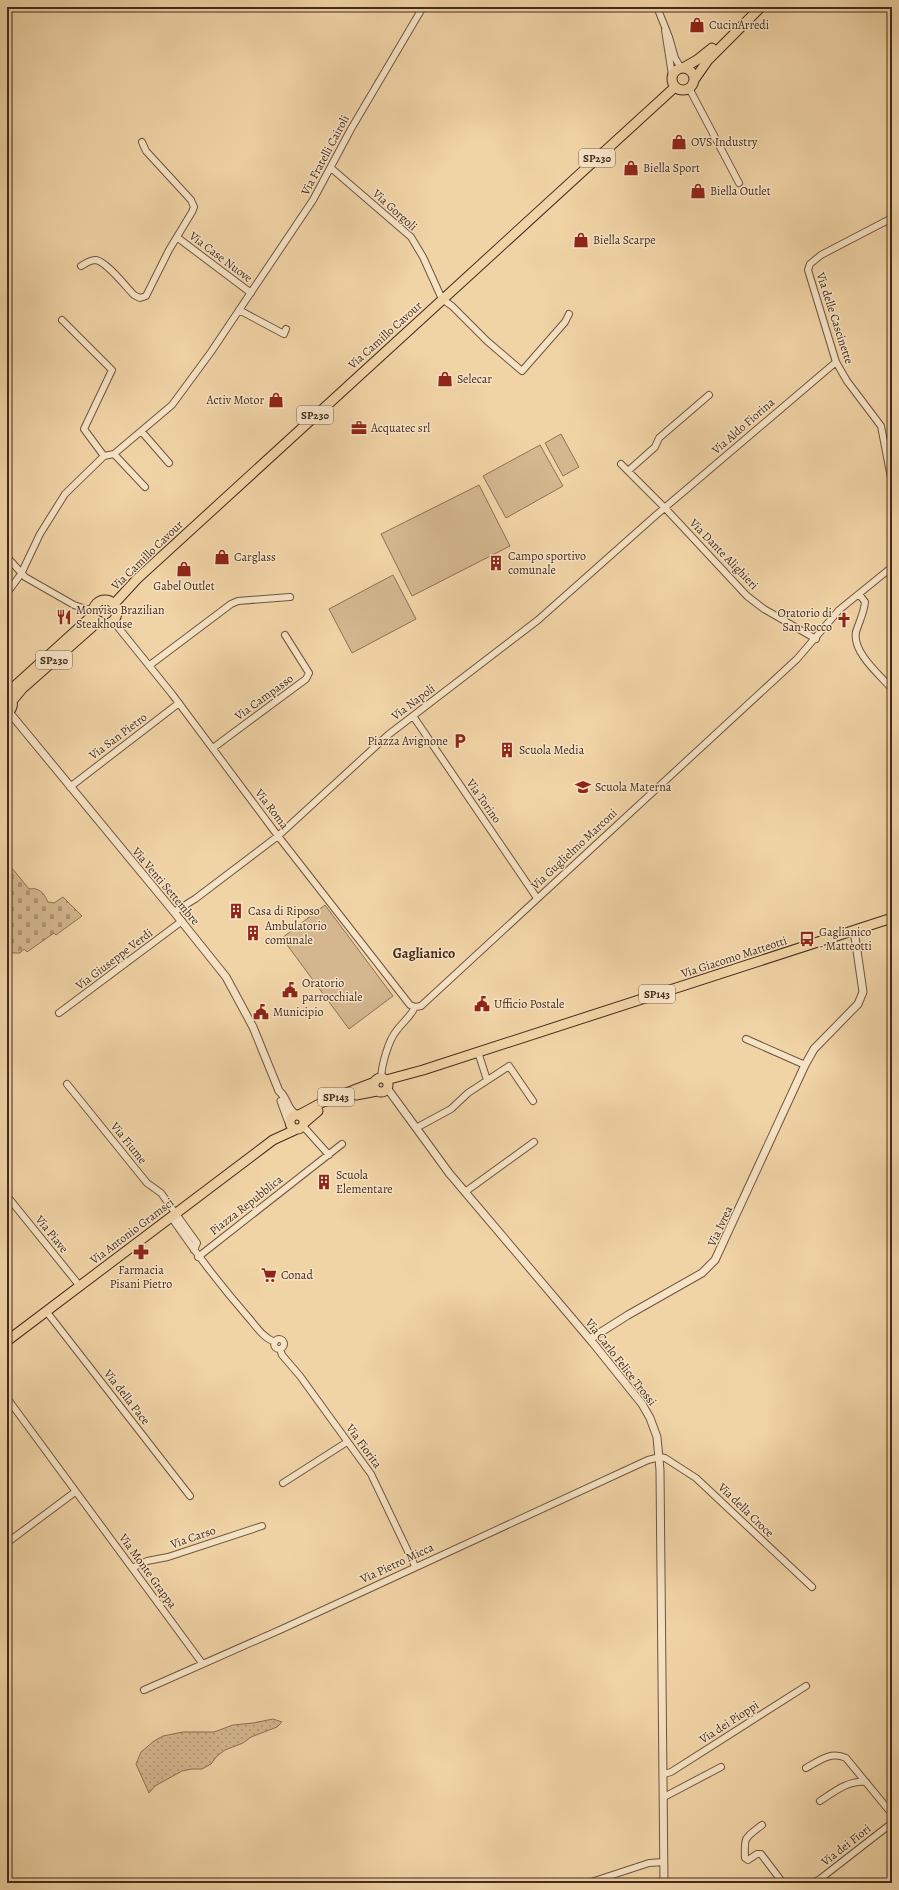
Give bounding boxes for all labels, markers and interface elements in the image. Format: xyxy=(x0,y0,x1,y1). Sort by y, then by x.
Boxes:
shop icon: CucinArredi xyxy=(688,16,706,34)
place label: CucinArredi xyxy=(709,17,769,33)
street label: Via Fratelli Cairoli xyxy=(297,112,353,199)
shop icon: OVS Industry xyxy=(670,133,688,151)
place label: OVS Industry xyxy=(691,134,758,150)
road number: SP230 xyxy=(579,149,615,167)
shop icon: Biella Sport xyxy=(622,159,640,177)
place label: Biella Sport xyxy=(643,160,700,176)
shop icon: Biella Outlet xyxy=(689,182,707,200)
place label: Biella Outlet xyxy=(710,183,771,199)
street label: Via Gorgoli xyxy=(369,185,421,234)
street label: Via Case Nuove xyxy=(185,227,256,286)
shop icon: Biella Scarpe xyxy=(572,231,590,249)
place label: Biella Scarpe xyxy=(593,232,656,248)
street label: Via delle Cascinette xyxy=(812,269,857,366)
street label: Via Camillo Cavour xyxy=(344,297,426,373)
shop icon: Selecar xyxy=(436,370,454,388)
place label: Selecar xyxy=(457,371,492,387)
shop icon: Activ Motor xyxy=(267,391,285,409)
place label: Activ Motor xyxy=(206,392,264,408)
street label: Via Aldo Fiorina xyxy=(708,394,778,458)
road number: SP230 xyxy=(297,406,333,424)
office icon: Acquatec srl xyxy=(350,419,368,437)
place label: Acquatec srl xyxy=(370,420,430,436)
street label: Via Dante Alighieri xyxy=(685,514,762,593)
street label: Via Camillo Cavour xyxy=(107,516,187,594)
shop icon: Carglass xyxy=(213,548,231,566)
place label: Campo sportivo comunale xyxy=(508,548,586,578)
place label: Carglass xyxy=(234,549,276,565)
building icon: Campo sportivo comunale xyxy=(487,554,505,572)
shop icon: Gabel Outlet xyxy=(175,560,193,578)
place label: Gabel Outlet xyxy=(153,578,215,594)
place label: Monviso Brazilian Steakhouse xyxy=(76,602,165,632)
place label: Oratorio di San Rocco xyxy=(778,605,832,635)
restaurant icon: Monviso Brazilian Steakhouse xyxy=(55,608,73,626)
church icon: Oratorio di San Rocco xyxy=(835,611,853,629)
road number: SP230 xyxy=(36,651,72,669)
street label: Via Campasso xyxy=(231,670,297,724)
street label: Via Napoli xyxy=(387,680,438,724)
street label: Via San Pietro xyxy=(85,709,150,764)
parking icon: Piazza Avignone xyxy=(451,732,469,750)
place label: Piazza Avignone xyxy=(368,733,448,749)
building icon: Scuola Media xyxy=(498,741,516,759)
place label: Scuola Media xyxy=(519,742,585,758)
street label: Via Torino xyxy=(462,775,505,826)
school or university icon: Scuola Materna xyxy=(574,778,592,796)
place label: Scuola Materna xyxy=(595,779,672,795)
street label: Via Roma xyxy=(251,785,293,833)
street label: Via Guglielmo Marconi xyxy=(527,805,621,894)
street label: Via Venti Settembre xyxy=(128,843,203,928)
building icon: Casa di Riposo xyxy=(227,902,245,920)
place label: Casa di Riposo xyxy=(248,903,320,919)
place label: Ambulatorio comunale xyxy=(264,918,327,948)
building icon: Ambulatorio comunale xyxy=(244,924,262,942)
place label: Gaglianico - Matteotti xyxy=(819,924,872,954)
street label: Via Giuseppe Verdi xyxy=(71,925,156,994)
bus stop icon: Gaglianico - Matteotti xyxy=(798,930,816,948)
street label: Via Giacomo Matteotti xyxy=(678,932,789,982)
district label: Gaglianico xyxy=(393,944,455,963)
place label: Oratorio parrocchiale xyxy=(302,975,363,1005)
public building icon: Oratorio parrocchiale xyxy=(281,981,299,999)
road number: SP143 xyxy=(639,985,675,1003)
public building icon: Ufficio Postale xyxy=(473,995,491,1013)
place label: Ufficio Postale xyxy=(494,996,564,1012)
public building icon: Municipio xyxy=(252,1003,270,1021)
place label: Municipio xyxy=(273,1004,324,1020)
road number: SP143 xyxy=(318,1088,354,1106)
street label: Via Fiume xyxy=(107,1118,151,1167)
place label: Scuola Elementare xyxy=(336,1167,393,1197)
street label: Piazza Repubblica xyxy=(206,1171,286,1239)
building icon: Scuola Elementare xyxy=(315,1173,333,1191)
street label: Via Antonio Gramsci xyxy=(86,1194,177,1268)
street label: Via Ivrea xyxy=(703,1203,736,1250)
street label: Via Piave xyxy=(31,1211,72,1256)
pharmacy icon: Farmacia Pisani Pietro xyxy=(132,1243,150,1261)
place label: Farmacia Pisani Pietro xyxy=(110,1262,172,1292)
supermarket icon: Conad xyxy=(260,1266,278,1284)
place label: Conad xyxy=(281,1267,313,1283)
street label: Via Carlo Felice Trossi xyxy=(581,1314,660,1409)
street label: Via della Pace xyxy=(100,1365,154,1428)
street label: Via Fiorita xyxy=(342,1420,386,1472)
street label: Via della Croce xyxy=(714,1479,777,1541)
street label: Via Carso xyxy=(167,1522,218,1552)
street label: Via Monte Grappa xyxy=(115,1530,181,1612)
street label: Via Pietro Micca xyxy=(357,1539,437,1587)
street label: Via dei Pioppi xyxy=(695,1697,762,1748)
street label: Via dei Fiori xyxy=(817,1821,874,1870)

